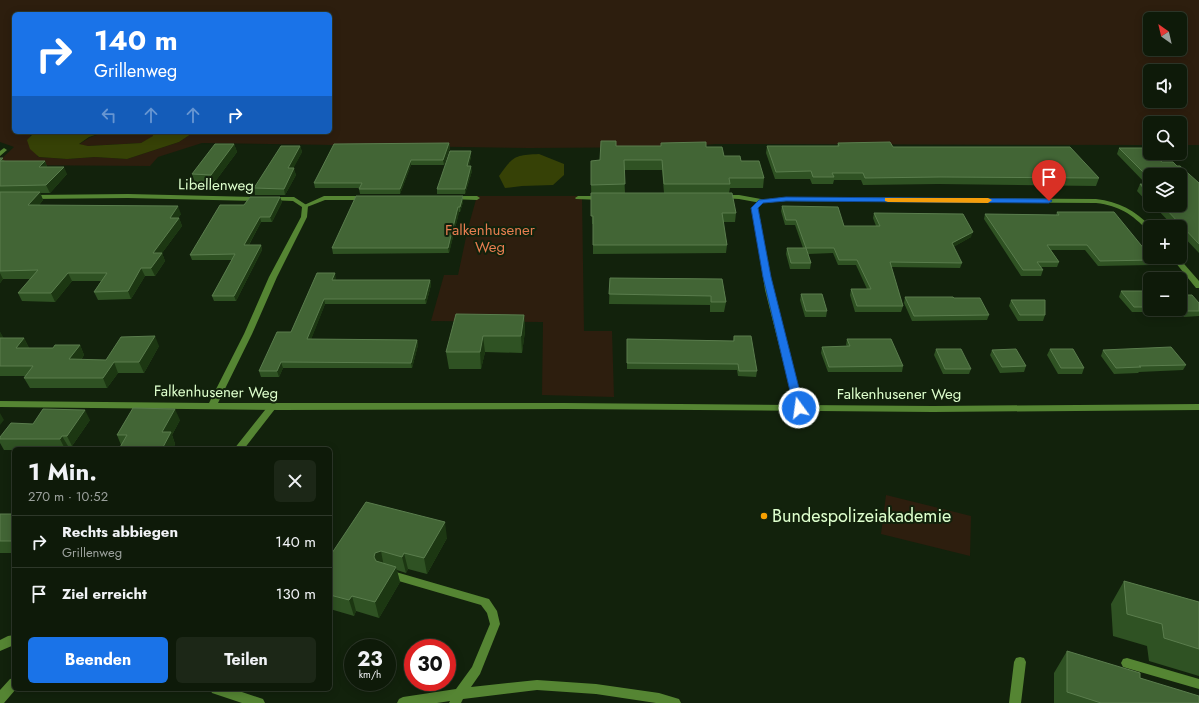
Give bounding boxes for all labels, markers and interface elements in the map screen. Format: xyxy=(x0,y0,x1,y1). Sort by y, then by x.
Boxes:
north arrow xyxy=(1143,12,1187,56)
map controls xyxy=(1143,12,1187,316)
text: 140 m xyxy=(94,20,178,61)
icon: right xyxy=(28,28,80,80)
text: Grillenweg xyxy=(94,58,177,84)
button: sound xyxy=(1143,64,1187,108)
icon: left xyxy=(98,104,120,126)
icon: ahead xyxy=(140,104,162,126)
icon: ahead xyxy=(182,104,204,126)
icon: right xyxy=(224,104,246,126)
button: search xyxy=(1143,116,1187,160)
pin xyxy=(1032,160,1066,201)
icon: arrive xyxy=(1038,166,1060,188)
button: layers xyxy=(1143,168,1187,212)
street label: Libellenweg xyxy=(178,173,254,197)
park label: Falkenhusener Weg xyxy=(445,219,536,258)
button: + xyxy=(1143,220,1187,264)
button: − xyxy=(1143,272,1187,316)
street label: Falkenhusener Weg xyxy=(154,380,278,404)
street label: Falkenhusener Weg xyxy=(837,383,961,405)
position arrow xyxy=(778,387,820,429)
text: 1 Min. xyxy=(28,454,97,489)
button: close xyxy=(274,460,316,502)
text: 270 m · 10:52 xyxy=(28,487,108,506)
place label: Bundespolizeiakademie xyxy=(772,503,951,529)
marker: Bundespolizeiakademie xyxy=(759,511,769,521)
text: Rechts abbiegen xyxy=(62,521,178,543)
icon: right xyxy=(28,531,50,553)
text: 140 m xyxy=(275,531,316,553)
text: Grillenweg xyxy=(62,543,122,562)
icon: arrive xyxy=(28,583,50,605)
text: Ziel erreicht xyxy=(62,583,147,605)
text: 130 m xyxy=(276,583,316,605)
button: Beenden xyxy=(28,637,168,683)
button: Teilen xyxy=(176,637,316,683)
speed limit sign: 30 xyxy=(404,639,456,691)
text: 23 xyxy=(357,645,383,674)
text: km/h xyxy=(359,667,381,682)

